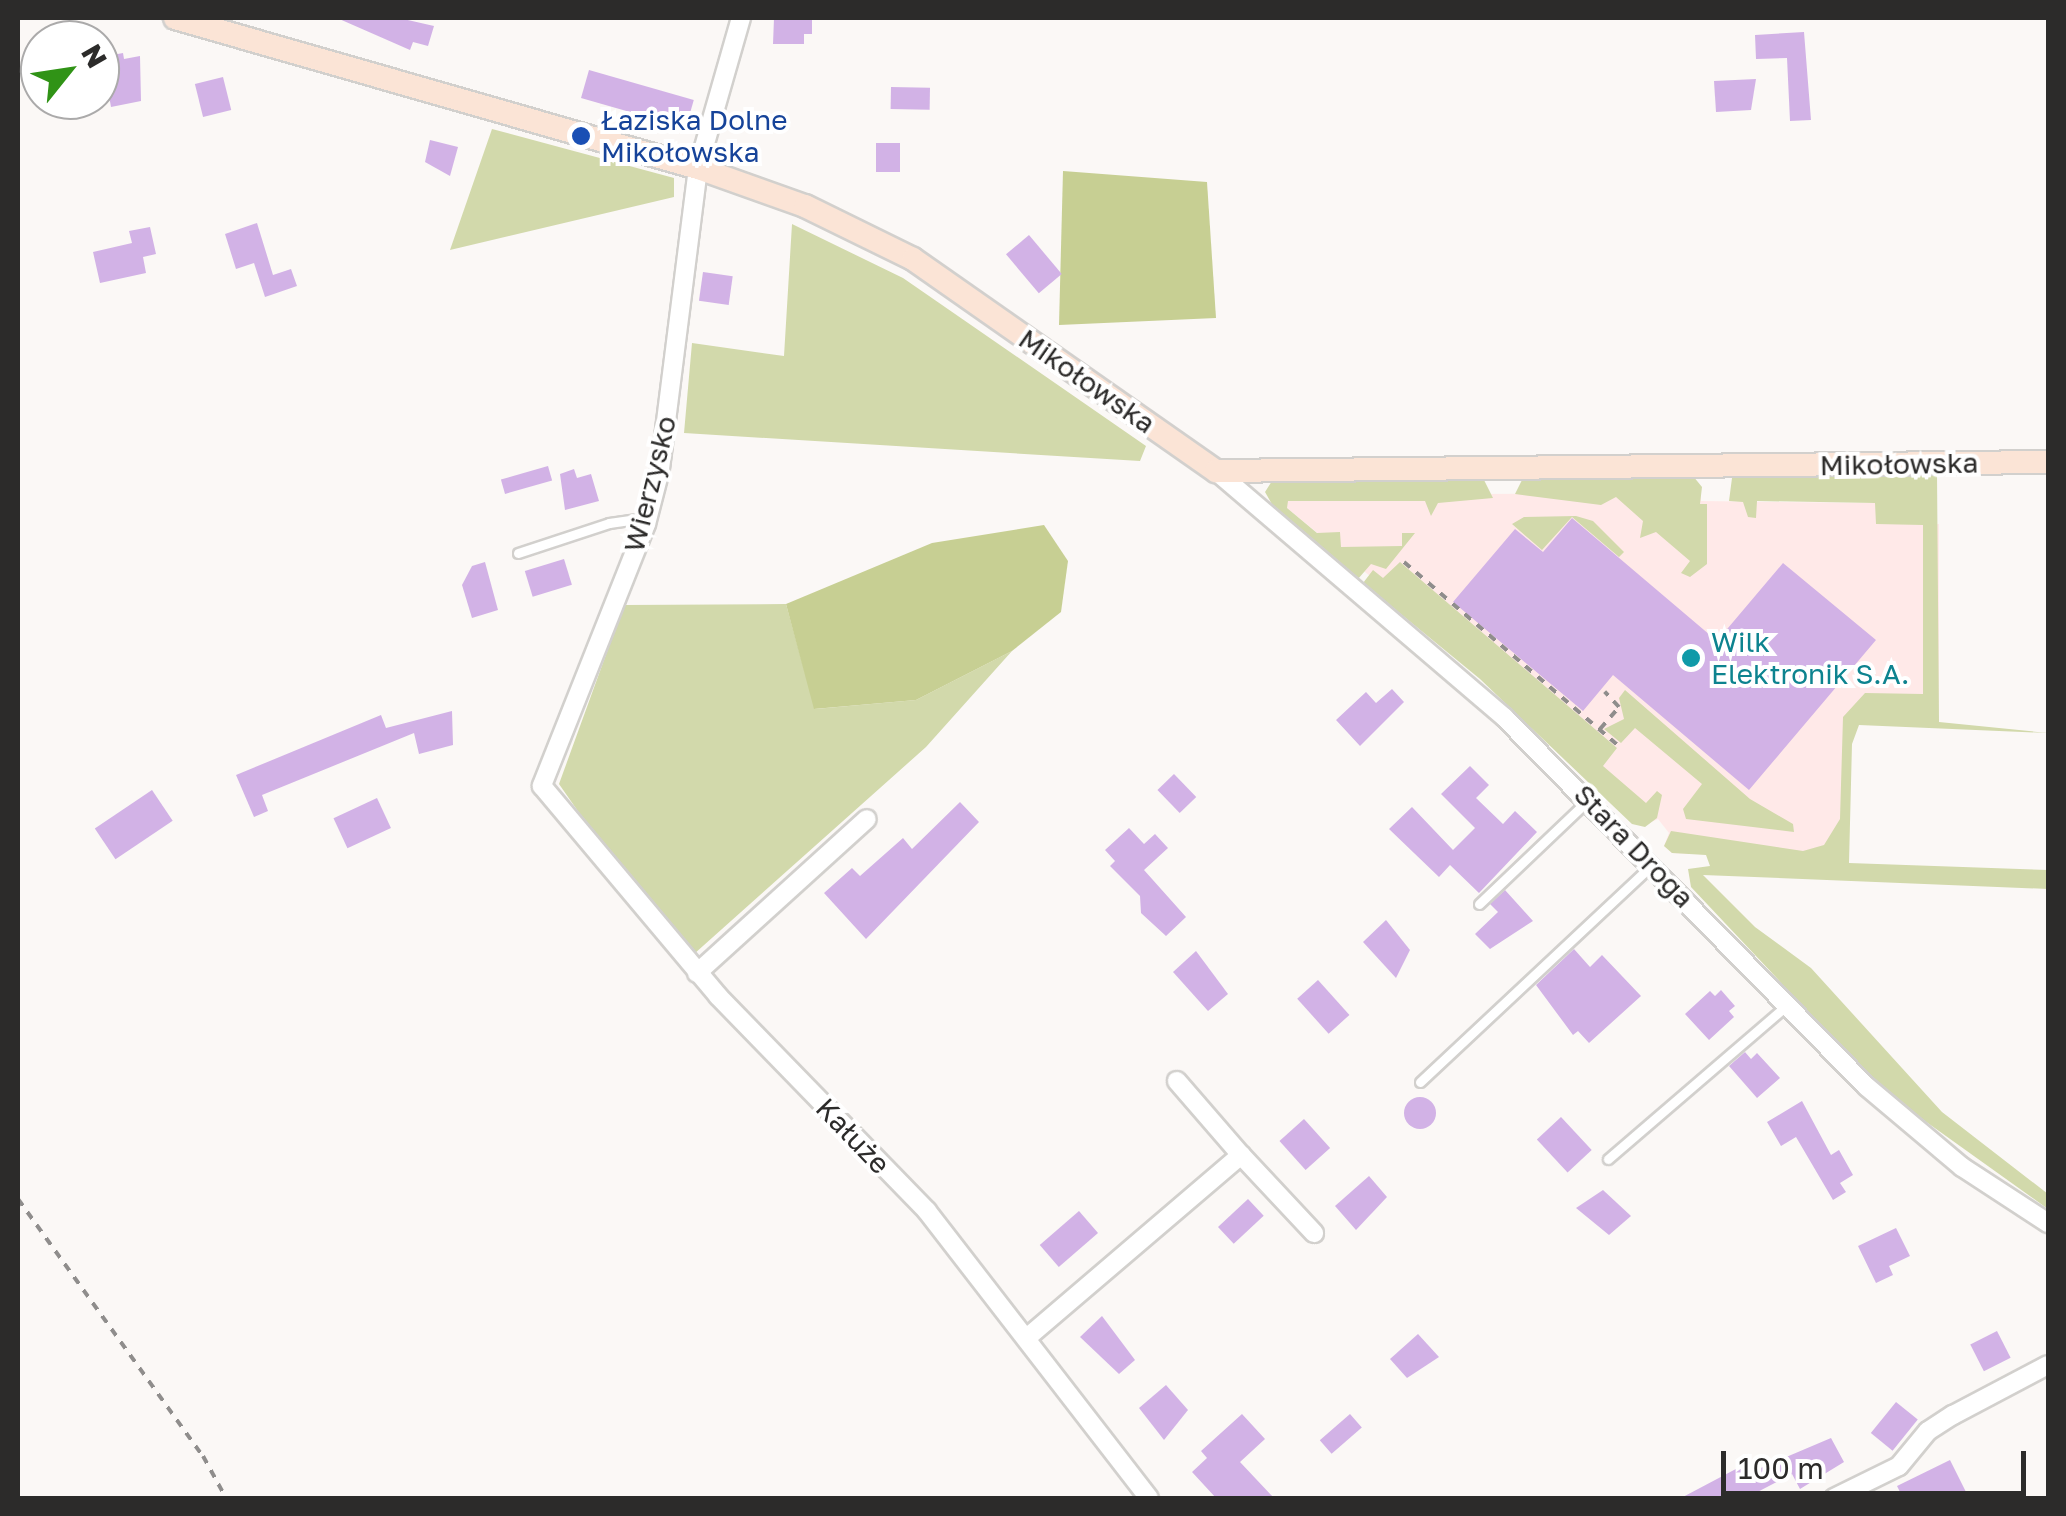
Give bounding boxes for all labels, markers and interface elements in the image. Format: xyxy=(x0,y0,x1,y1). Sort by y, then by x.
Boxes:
north arrow xyxy=(20,20,120,120)
text: N xyxy=(75,38,114,73)
place label: Łaziska Dolne Mikołowska xyxy=(601,103,787,169)
marker: Łaziska Dolne Mikołowska xyxy=(570,125,592,147)
street label: Mikołowska xyxy=(1012,322,1162,440)
street label: Wierzysko xyxy=(617,413,683,555)
street label: Mikołowska xyxy=(1819,446,1979,482)
place label: Wilk Elektronik S.A. xyxy=(1711,625,1909,691)
marker: Wilk Elektronik S.A. xyxy=(1680,647,1702,669)
street label: Stara Droga xyxy=(1567,778,1701,914)
street label: Kałuże xyxy=(809,1091,897,1181)
scale bar xyxy=(1726,1431,2031,1493)
text: 100 m xyxy=(1738,1450,1824,1486)

